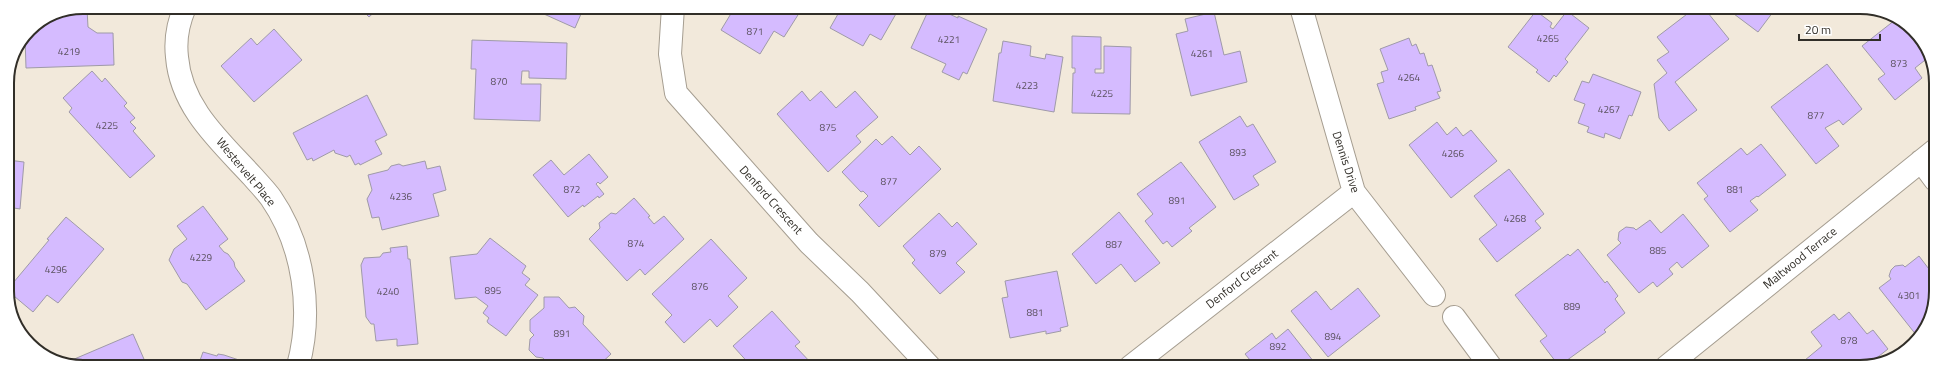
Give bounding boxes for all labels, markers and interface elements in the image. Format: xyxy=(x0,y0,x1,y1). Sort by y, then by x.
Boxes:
scale bar xyxy=(1799,16,1880,42)
text: 20 m xyxy=(1805,20,1831,39)
house number: 871 xyxy=(747,24,763,39)
house number: 4265 xyxy=(1537,31,1560,46)
house number: 4221 xyxy=(938,32,960,47)
house number: 4219 xyxy=(58,44,81,59)
house number: 4261 xyxy=(1191,46,1213,61)
house number: 873 xyxy=(1891,56,1907,71)
house number: 4264 xyxy=(1398,70,1421,85)
house number: 870 xyxy=(491,74,508,89)
house number: 4223 xyxy=(1016,78,1038,93)
house number: 4225 xyxy=(1091,86,1114,101)
house number: 4267 xyxy=(1598,102,1620,117)
house number: 877 xyxy=(1808,108,1824,123)
house number: 4225 xyxy=(96,118,119,133)
house number: 875 xyxy=(820,120,837,135)
street label: Dennis Drive xyxy=(1328,129,1365,195)
street label: Westervelt Place xyxy=(212,133,281,210)
house number: 893 xyxy=(1230,145,1246,160)
house number: 4266 xyxy=(1442,146,1465,161)
street label: Denford Crescent xyxy=(735,161,808,239)
house number: 877 xyxy=(881,174,897,189)
house number: 872 xyxy=(564,182,580,197)
house number: 881 xyxy=(1727,182,1743,197)
house number: 4236 xyxy=(390,189,413,204)
house number: 891 xyxy=(1169,193,1185,208)
house number: 4268 xyxy=(1504,211,1527,226)
street label: Maltwood Terrace xyxy=(1758,222,1841,294)
house number: 874 xyxy=(628,236,645,251)
house number: 887 xyxy=(1106,237,1122,252)
house number: 885 xyxy=(1650,243,1667,258)
street label: Denford Crescent xyxy=(1201,244,1283,313)
house number: 879 xyxy=(930,246,947,261)
house number: 4229 xyxy=(190,250,213,265)
house number: 4296 xyxy=(45,262,68,277)
house number: 876 xyxy=(692,279,709,294)
house number: 895 xyxy=(485,283,502,298)
house number: 4240 xyxy=(377,284,400,299)
house number: 4301 xyxy=(1898,288,1920,303)
house number: 889 xyxy=(1564,299,1581,314)
house number: 881 xyxy=(1027,305,1043,320)
house number: 891 xyxy=(554,326,570,341)
house number: 894 xyxy=(1325,329,1342,344)
house number: 878 xyxy=(1841,333,1858,348)
house number: 892 xyxy=(1270,339,1286,354)

